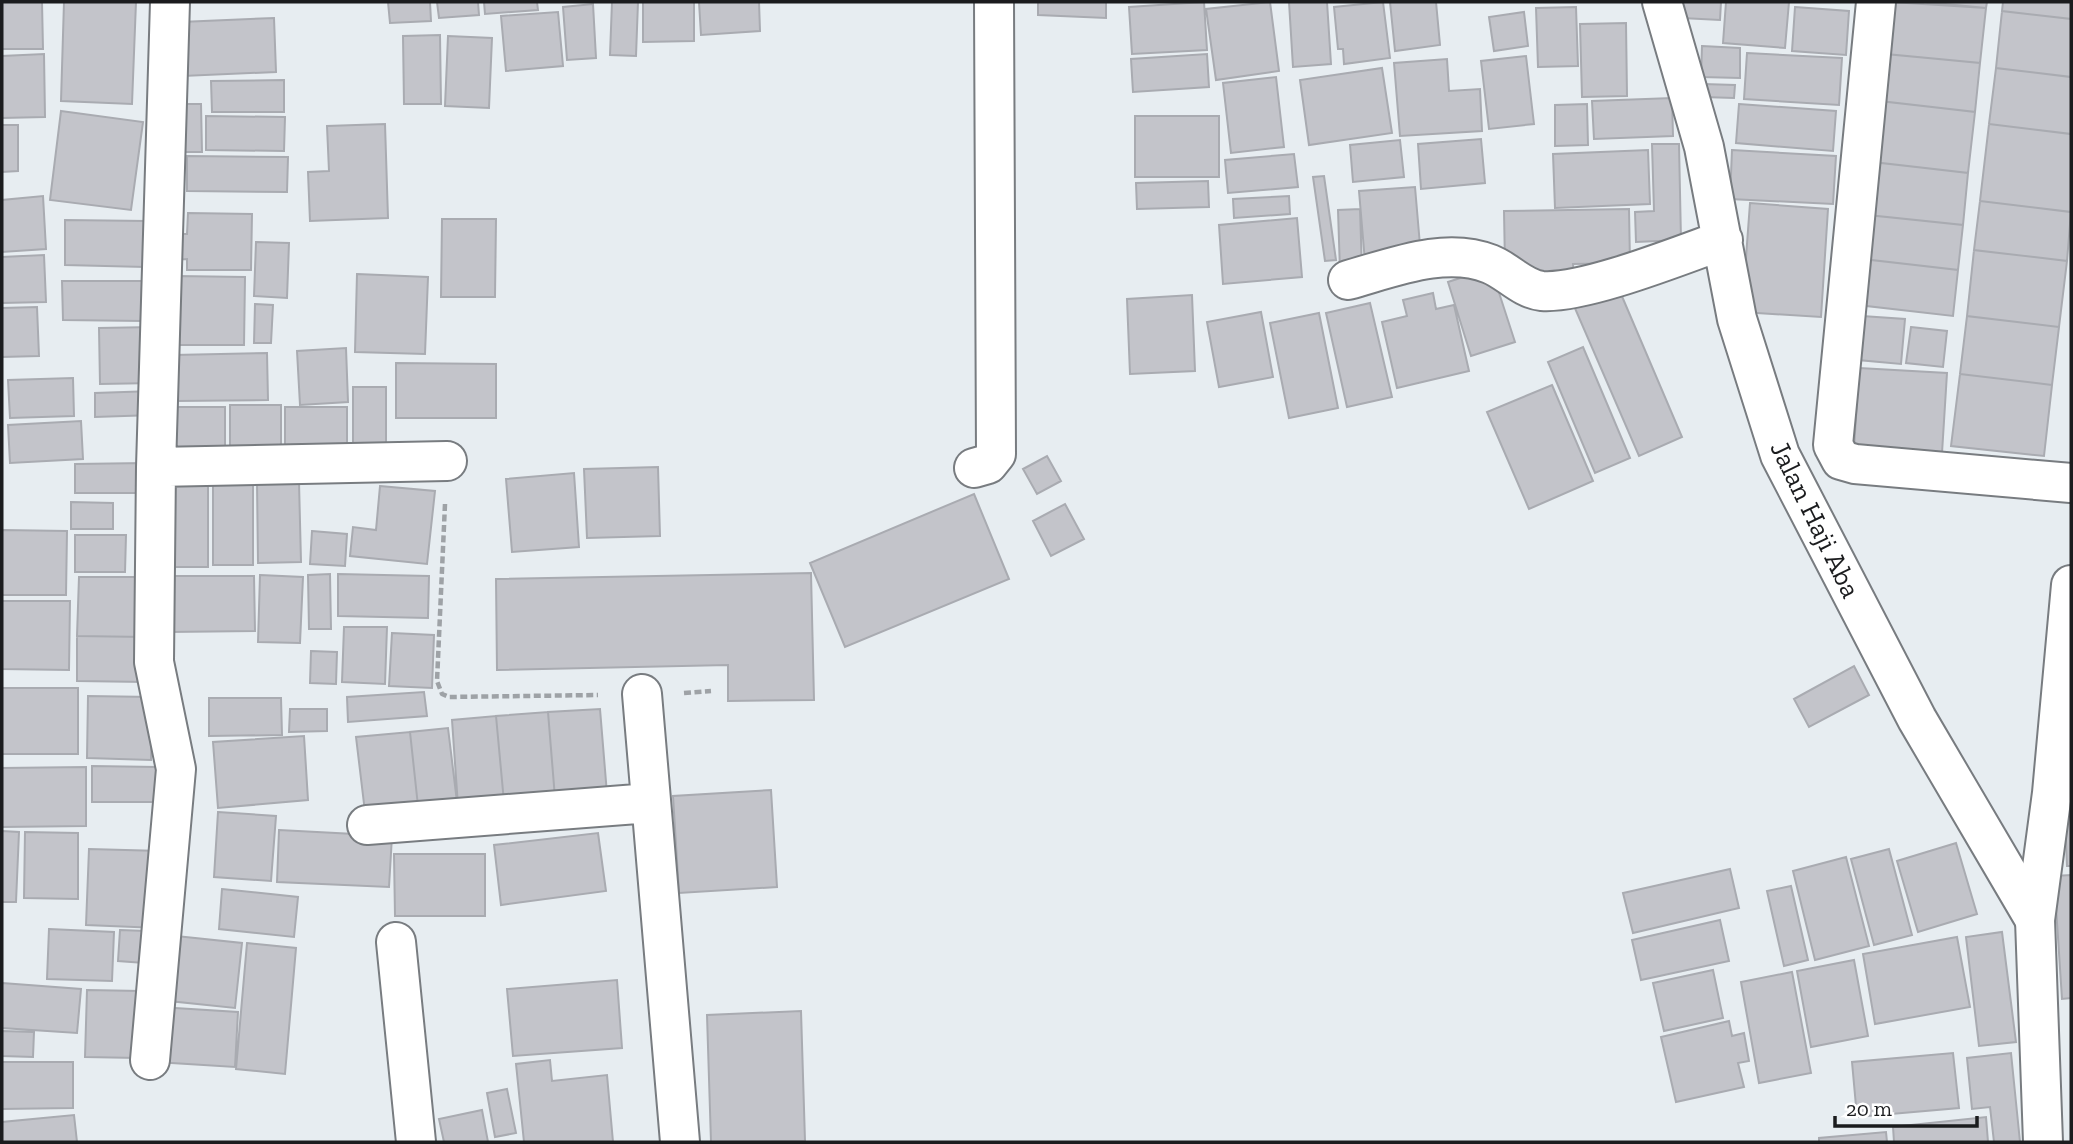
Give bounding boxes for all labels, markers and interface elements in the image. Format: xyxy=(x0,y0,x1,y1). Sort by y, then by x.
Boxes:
street label: Jalan Haji Aba xyxy=(1763,435,1868,603)
scale bar xyxy=(1835,1084,1977,1128)
text: 20 m xyxy=(1846,1096,1892,1121)

